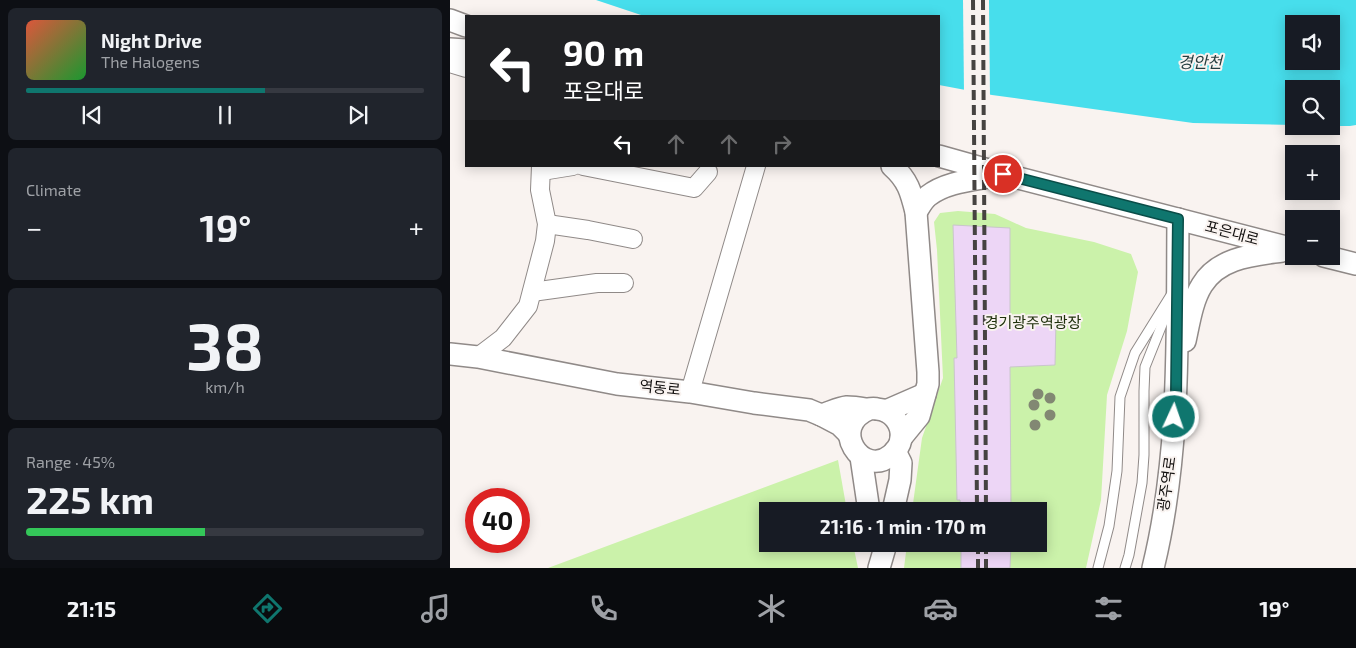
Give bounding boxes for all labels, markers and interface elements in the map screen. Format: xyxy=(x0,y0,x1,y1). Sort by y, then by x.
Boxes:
map controls xyxy=(1285,15,1340,265)
button: sound xyxy=(1285,15,1340,70)
text: Night Drive xyxy=(101,29,202,52)
text: 90 m xyxy=(563,31,644,73)
icon: left xyxy=(480,35,545,100)
text: The Halogens xyxy=(101,52,200,71)
water label: 경안천 xyxy=(1178,52,1224,71)
text: 포은대로 xyxy=(563,77,644,103)
button: search xyxy=(1285,80,1340,135)
icon: previous xyxy=(78,101,106,129)
icon: pause xyxy=(211,101,239,129)
icon: next xyxy=(344,101,372,129)
icon: left xyxy=(609,130,637,158)
icon: ahead xyxy=(662,130,690,158)
icon: ahead xyxy=(715,130,743,158)
icon: right xyxy=(768,130,796,158)
button: + xyxy=(1285,145,1340,200)
pin xyxy=(982,153,1024,195)
icon: arrive xyxy=(989,160,1017,188)
text: Climate xyxy=(26,180,81,199)
text: 19° xyxy=(200,204,251,250)
text: − xyxy=(26,210,42,244)
text: + xyxy=(409,210,424,244)
button: − xyxy=(1285,210,1340,265)
street label: 포은대로 xyxy=(1203,216,1261,248)
text: 38 xyxy=(186,305,264,383)
park label: 경기광주역광장 xyxy=(985,313,1081,331)
street label: 역동로 xyxy=(639,376,682,398)
text: km/h xyxy=(205,377,245,396)
position arrow xyxy=(1147,390,1199,442)
text: Range · 45% xyxy=(26,452,115,471)
street label: 광주역로 xyxy=(1153,455,1179,512)
text: 225 km xyxy=(26,476,154,522)
speed limit sign: 40 xyxy=(465,488,530,553)
text: 21:16 · 1 min · 170 m xyxy=(820,515,986,538)
icon: directions xyxy=(250,591,285,626)
icon: music xyxy=(418,591,453,626)
icon: phone xyxy=(586,591,621,626)
icon: climate xyxy=(754,591,789,626)
icon: car xyxy=(923,591,958,626)
icon: filters xyxy=(1091,591,1126,626)
text: 21:15 xyxy=(67,595,116,621)
text: 19° xyxy=(1259,595,1289,621)

